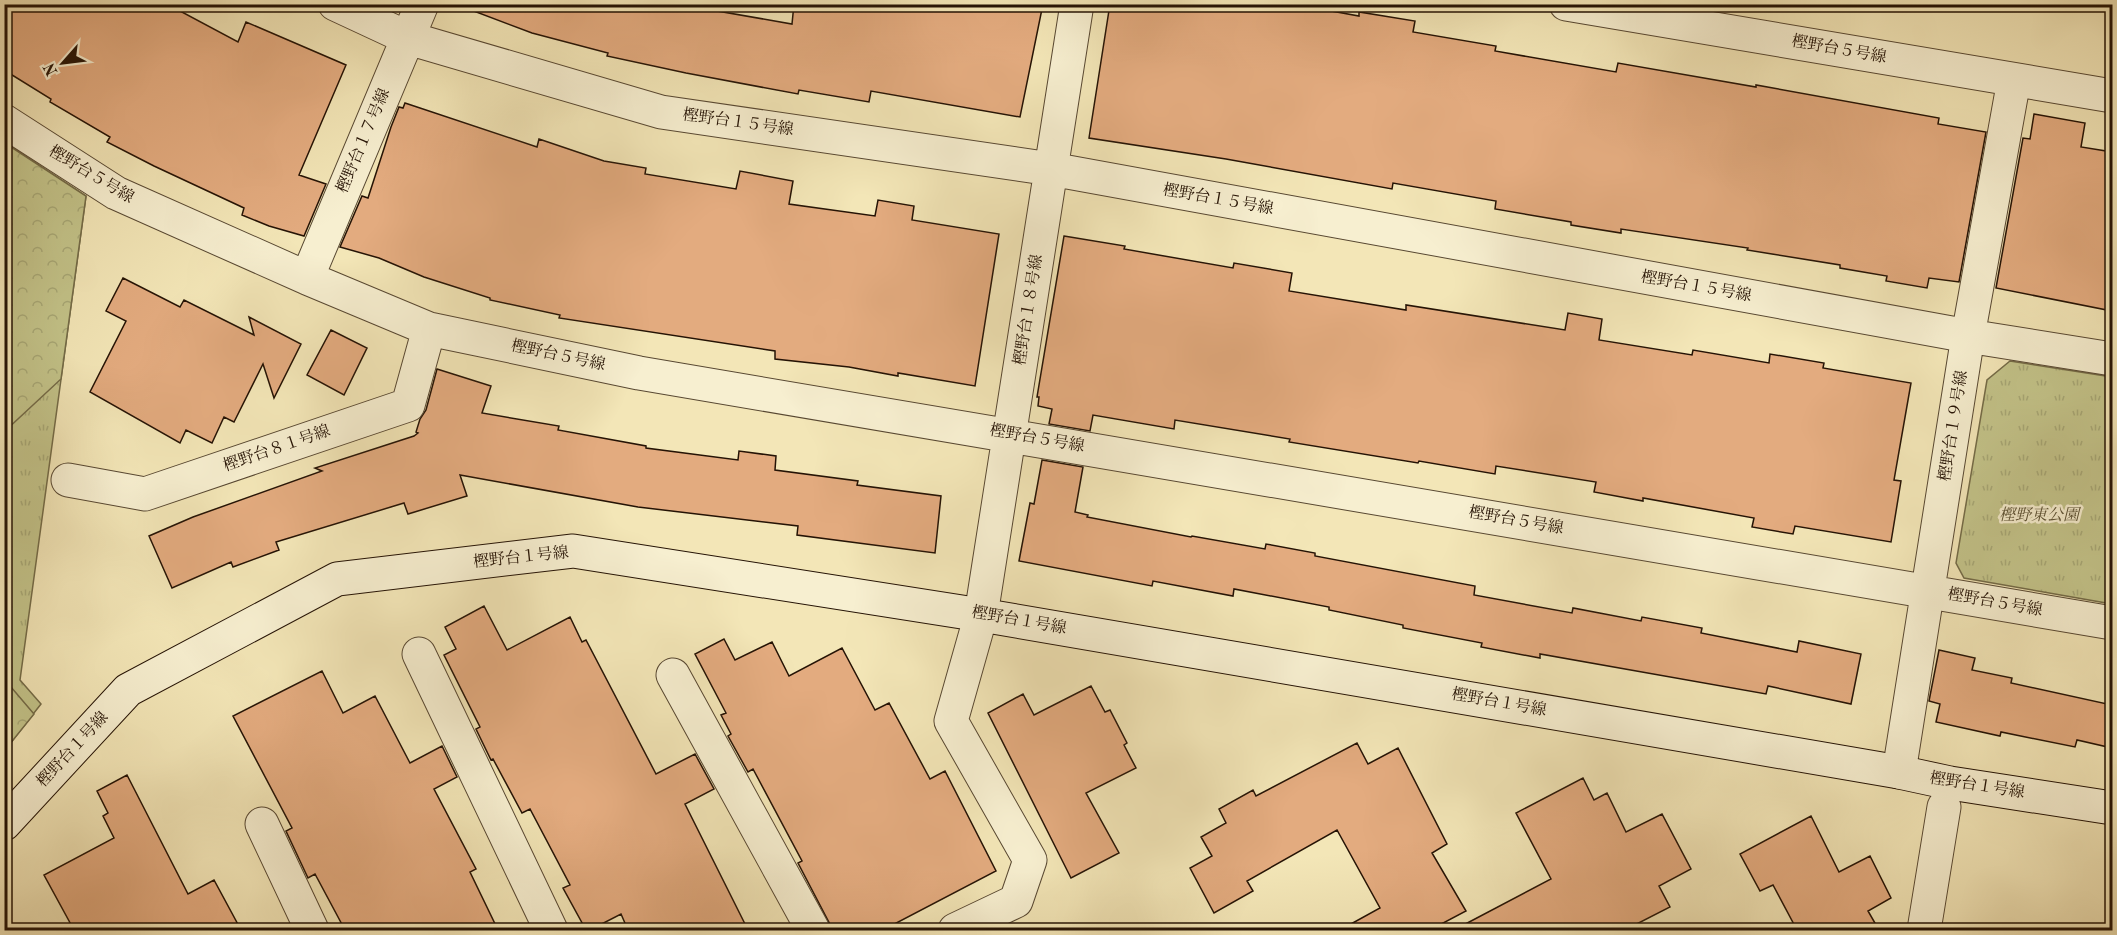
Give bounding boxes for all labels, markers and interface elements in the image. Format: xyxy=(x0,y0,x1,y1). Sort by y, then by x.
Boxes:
street label: 樫野台５号線 xyxy=(1790,32,1888,66)
north arrow xyxy=(33,33,93,93)
text: N xyxy=(41,59,61,78)
street label: 樫野台１７号線 xyxy=(333,86,393,196)
street label: 樫野台１５号線 xyxy=(681,105,795,139)
street label: 樫野台５号線 xyxy=(46,142,137,207)
street label: 樫野台１５号線 xyxy=(1161,180,1275,218)
street label: 樫野台１８号線 xyxy=(1010,253,1046,367)
street label: 樫野台１５号線 xyxy=(1639,267,1753,305)
street label: 樫野台５号線 xyxy=(509,336,607,374)
street label: 樫野台１９号線 xyxy=(1935,369,1971,483)
street label: 樫野台８１号線 xyxy=(221,421,333,475)
street label: 樫野台５号線 xyxy=(988,421,1086,455)
street label: 樫野台５号線 xyxy=(1467,503,1565,537)
park label: 樫野東公園 xyxy=(1999,506,2082,524)
street label: 樫野台１号線 xyxy=(472,543,570,571)
street label: 樫野台５号線 xyxy=(1946,585,2044,619)
street label: 樫野台１号線 xyxy=(970,603,1068,637)
street label: 樫野台１号線 xyxy=(1450,685,1548,719)
street label: 樫野台１号線 xyxy=(33,708,112,791)
street label: 樫野台１号線 xyxy=(1928,769,2026,801)

